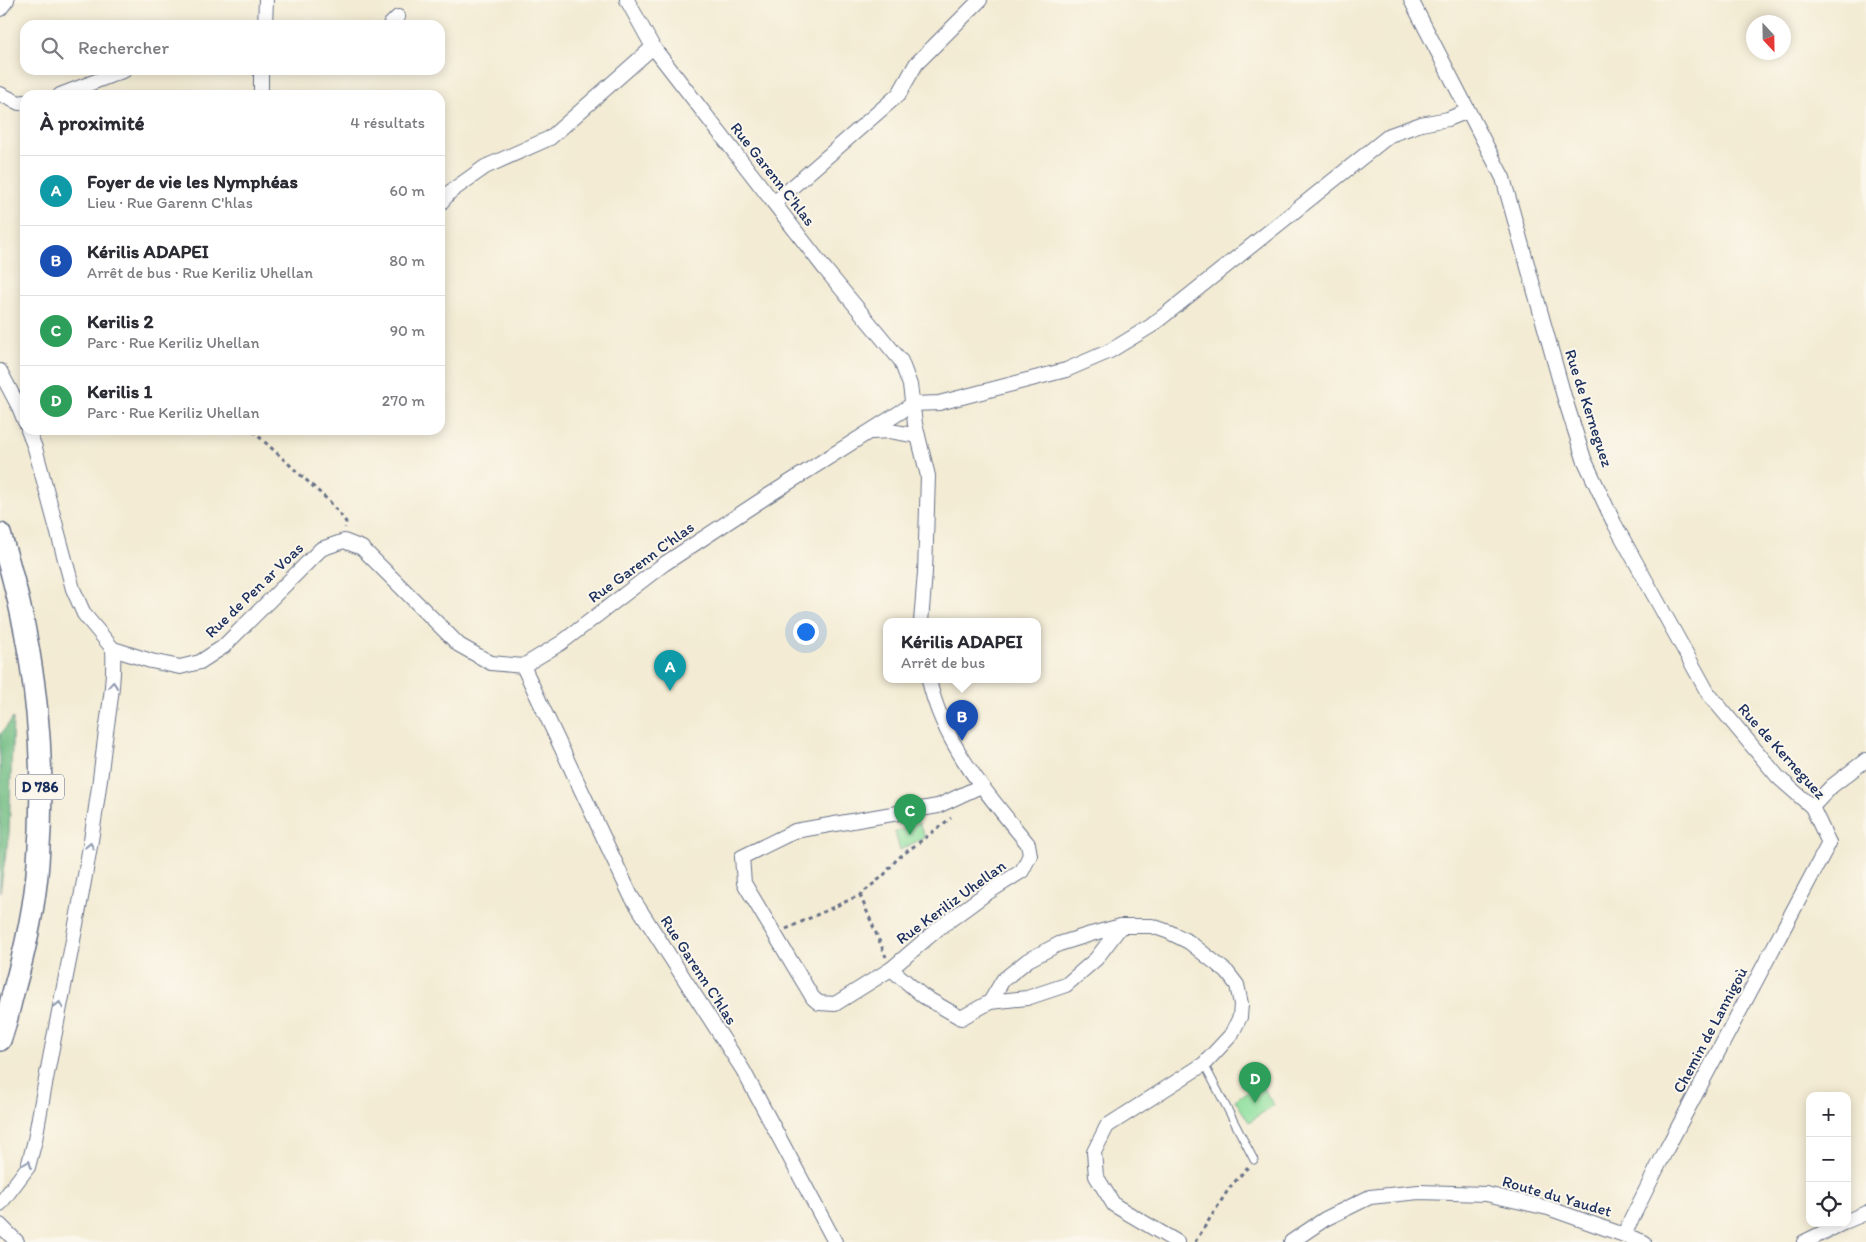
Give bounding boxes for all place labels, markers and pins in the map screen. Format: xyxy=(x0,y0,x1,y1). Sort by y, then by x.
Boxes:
pin: A xyxy=(654,650,686,691)
pin: B xyxy=(946,700,978,741)
pin: C xyxy=(894,794,926,835)
pin: D xyxy=(1239,1062,1271,1103)

